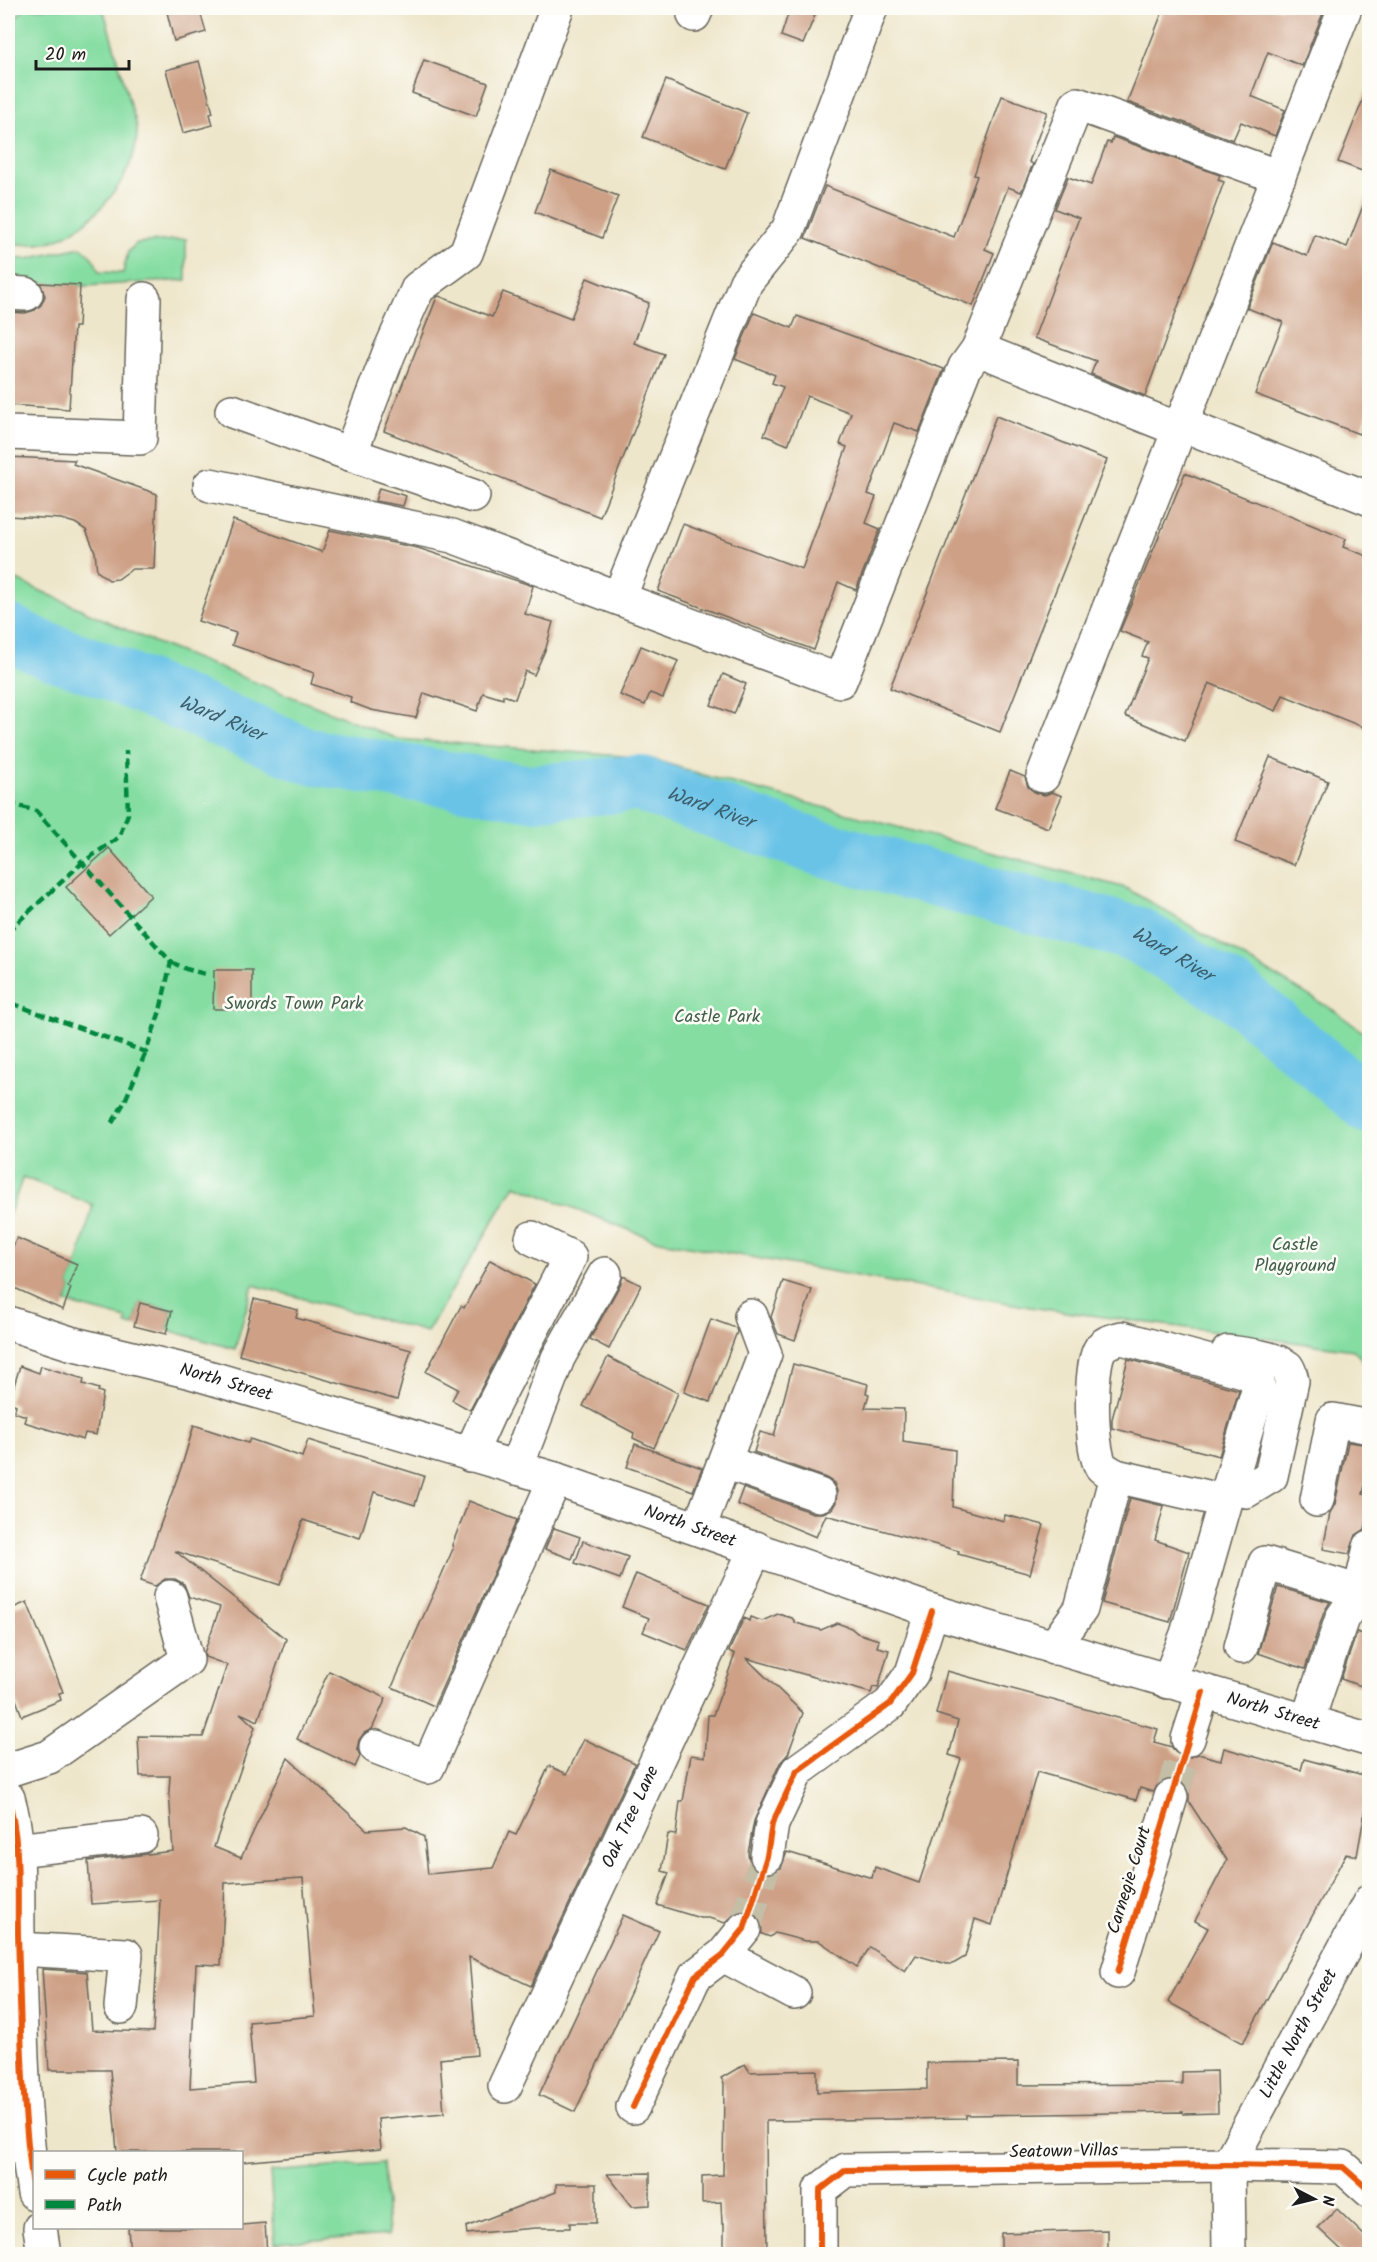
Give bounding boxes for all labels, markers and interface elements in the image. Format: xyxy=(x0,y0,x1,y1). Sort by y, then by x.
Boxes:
scale bar xyxy=(36,33,129,71)
text: 20 m xyxy=(45,41,86,70)
water label: Ward River xyxy=(174,687,273,754)
water label: Ward River xyxy=(662,779,762,841)
water label: Ward River xyxy=(1125,919,1223,994)
park label: Swords Town Park xyxy=(225,990,364,1019)
park label: Castle Park xyxy=(674,1003,761,1032)
park label: Castle Playground xyxy=(1255,1231,1336,1281)
street label: North Street xyxy=(176,1355,277,1410)
street label: North Street xyxy=(640,1497,741,1556)
street label: North Street xyxy=(1223,1684,1324,1739)
street label: Oak Tree Lane xyxy=(594,1761,667,1873)
street label: Carnegie Court xyxy=(1100,1821,1160,1938)
street label: Little North Street xyxy=(1252,1963,1346,2104)
street label: Seatown Villas xyxy=(1009,2137,1119,2167)
legend xyxy=(33,2151,243,2229)
text: Cycle path xyxy=(87,2162,168,2191)
north arrow xyxy=(1284,2169,1344,2229)
text: Path xyxy=(87,2192,122,2221)
text: N xyxy=(1314,2194,1340,2207)

